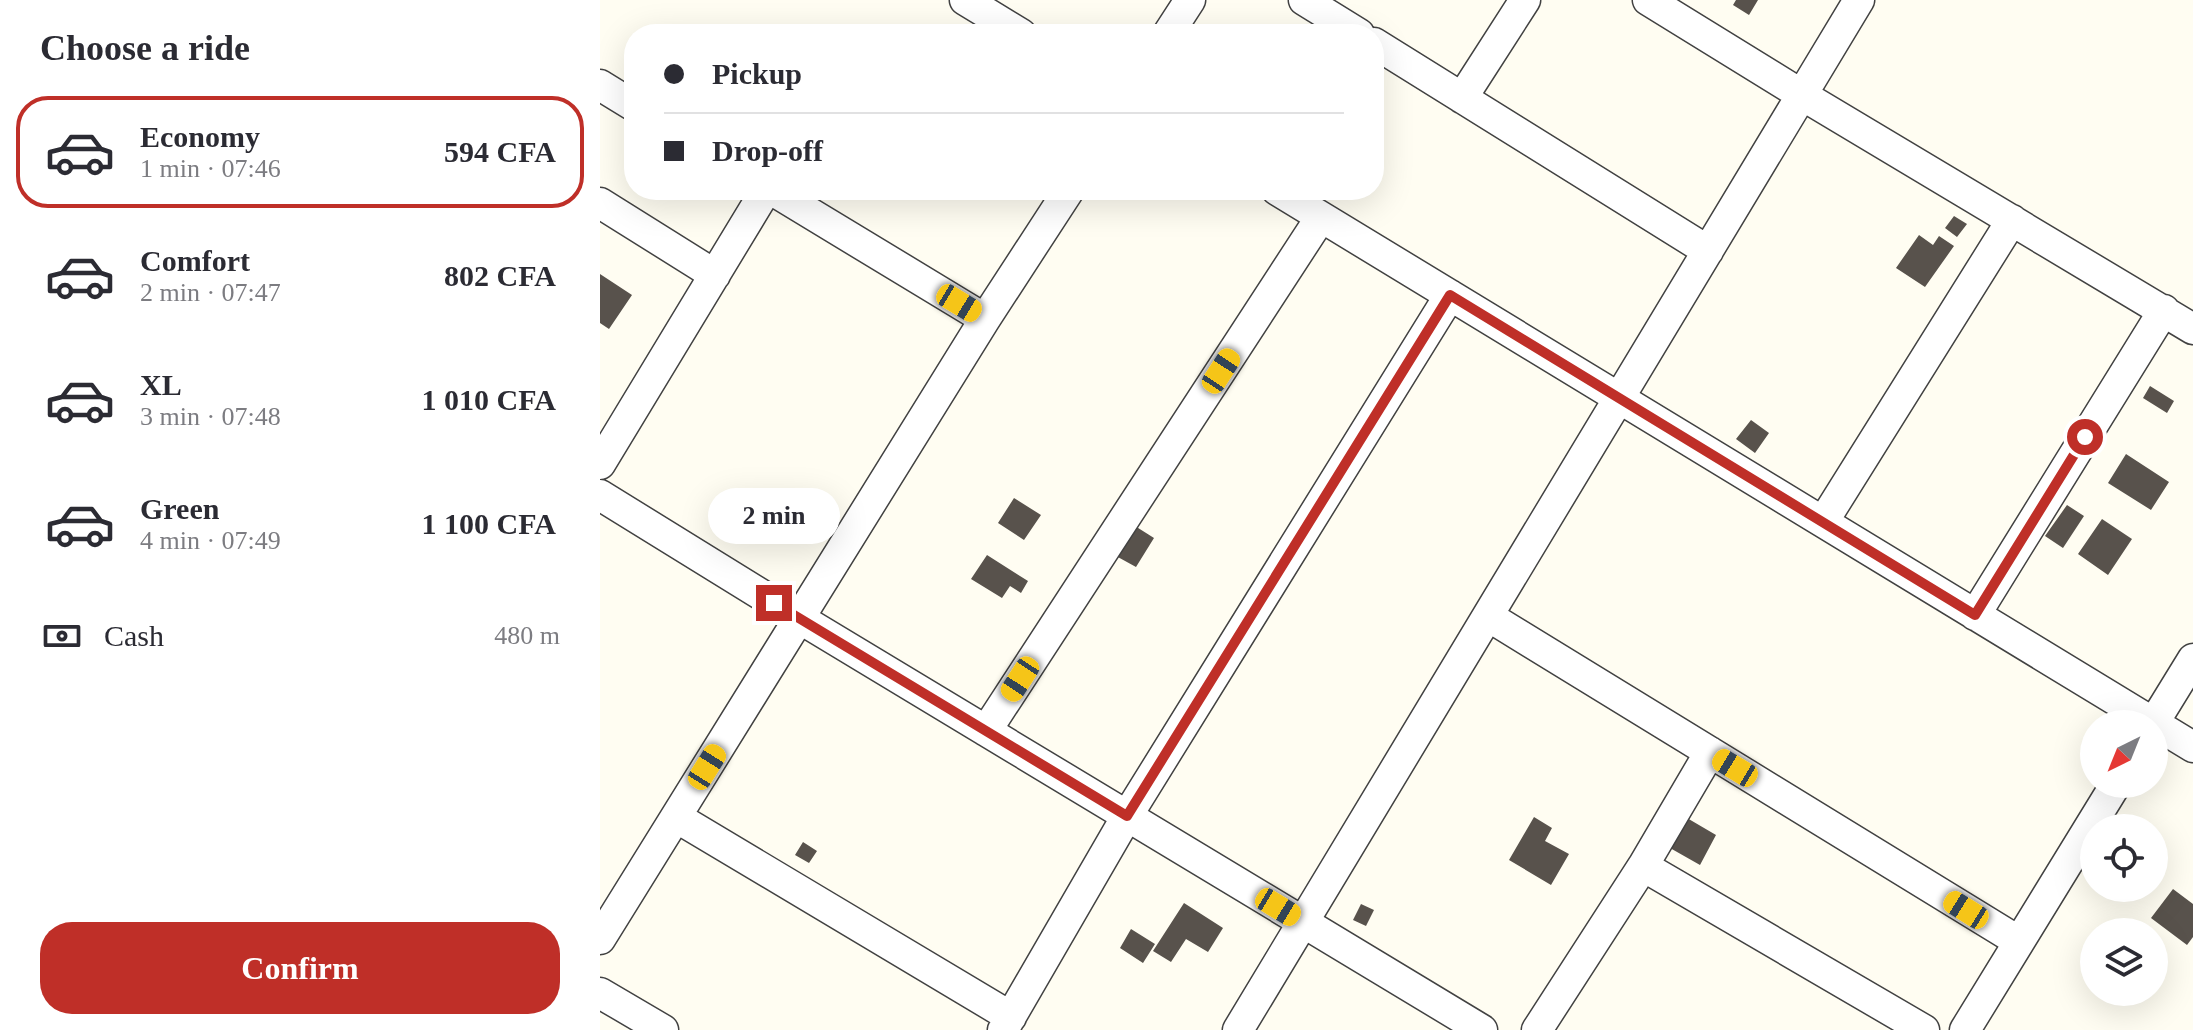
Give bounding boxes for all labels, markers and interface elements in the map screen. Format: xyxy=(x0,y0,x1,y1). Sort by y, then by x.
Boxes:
text: Choose a ride xyxy=(40,28,250,68)
text: Pickup xyxy=(712,57,802,90)
icon: car xyxy=(44,116,116,188)
text: Economy xyxy=(140,120,260,153)
text: Drop-off xyxy=(712,134,823,167)
text: 594 CFA xyxy=(444,135,556,168)
text: 1 min · 07:46 xyxy=(140,154,281,183)
icon: car xyxy=(44,240,116,312)
text: Comfort xyxy=(140,244,250,277)
text: 802 CFA xyxy=(444,259,556,292)
text: 2 min · 07:47 xyxy=(140,278,281,307)
car xyxy=(932,280,986,326)
car xyxy=(1198,344,1244,398)
icon: car xyxy=(44,364,116,436)
text: XL xyxy=(140,368,182,401)
text: 1 010 CFA xyxy=(422,383,556,416)
text: 3 min · 07:48 xyxy=(140,402,281,431)
route start xyxy=(2067,419,2103,455)
callout: 2 min xyxy=(708,487,840,543)
icon: car xyxy=(44,488,116,560)
text: Green xyxy=(140,492,219,525)
text: 2 min xyxy=(743,501,805,530)
text: 1 100 CFA xyxy=(422,507,556,540)
text: 4 min · 07:49 xyxy=(140,526,281,555)
route end xyxy=(756,585,792,621)
icon: cash xyxy=(40,614,84,658)
text: Cash xyxy=(104,619,164,652)
text: 480 m xyxy=(494,621,560,650)
car xyxy=(997,652,1043,706)
north arrow xyxy=(2080,710,2168,798)
map controls xyxy=(2080,710,2168,1006)
car xyxy=(684,740,730,794)
car xyxy=(1708,745,1762,791)
button: locate xyxy=(2080,814,2168,902)
car xyxy=(1251,884,1305,930)
car xyxy=(1939,887,1993,933)
button: layers xyxy=(2080,918,2168,1006)
button: Confirm xyxy=(40,922,560,1014)

